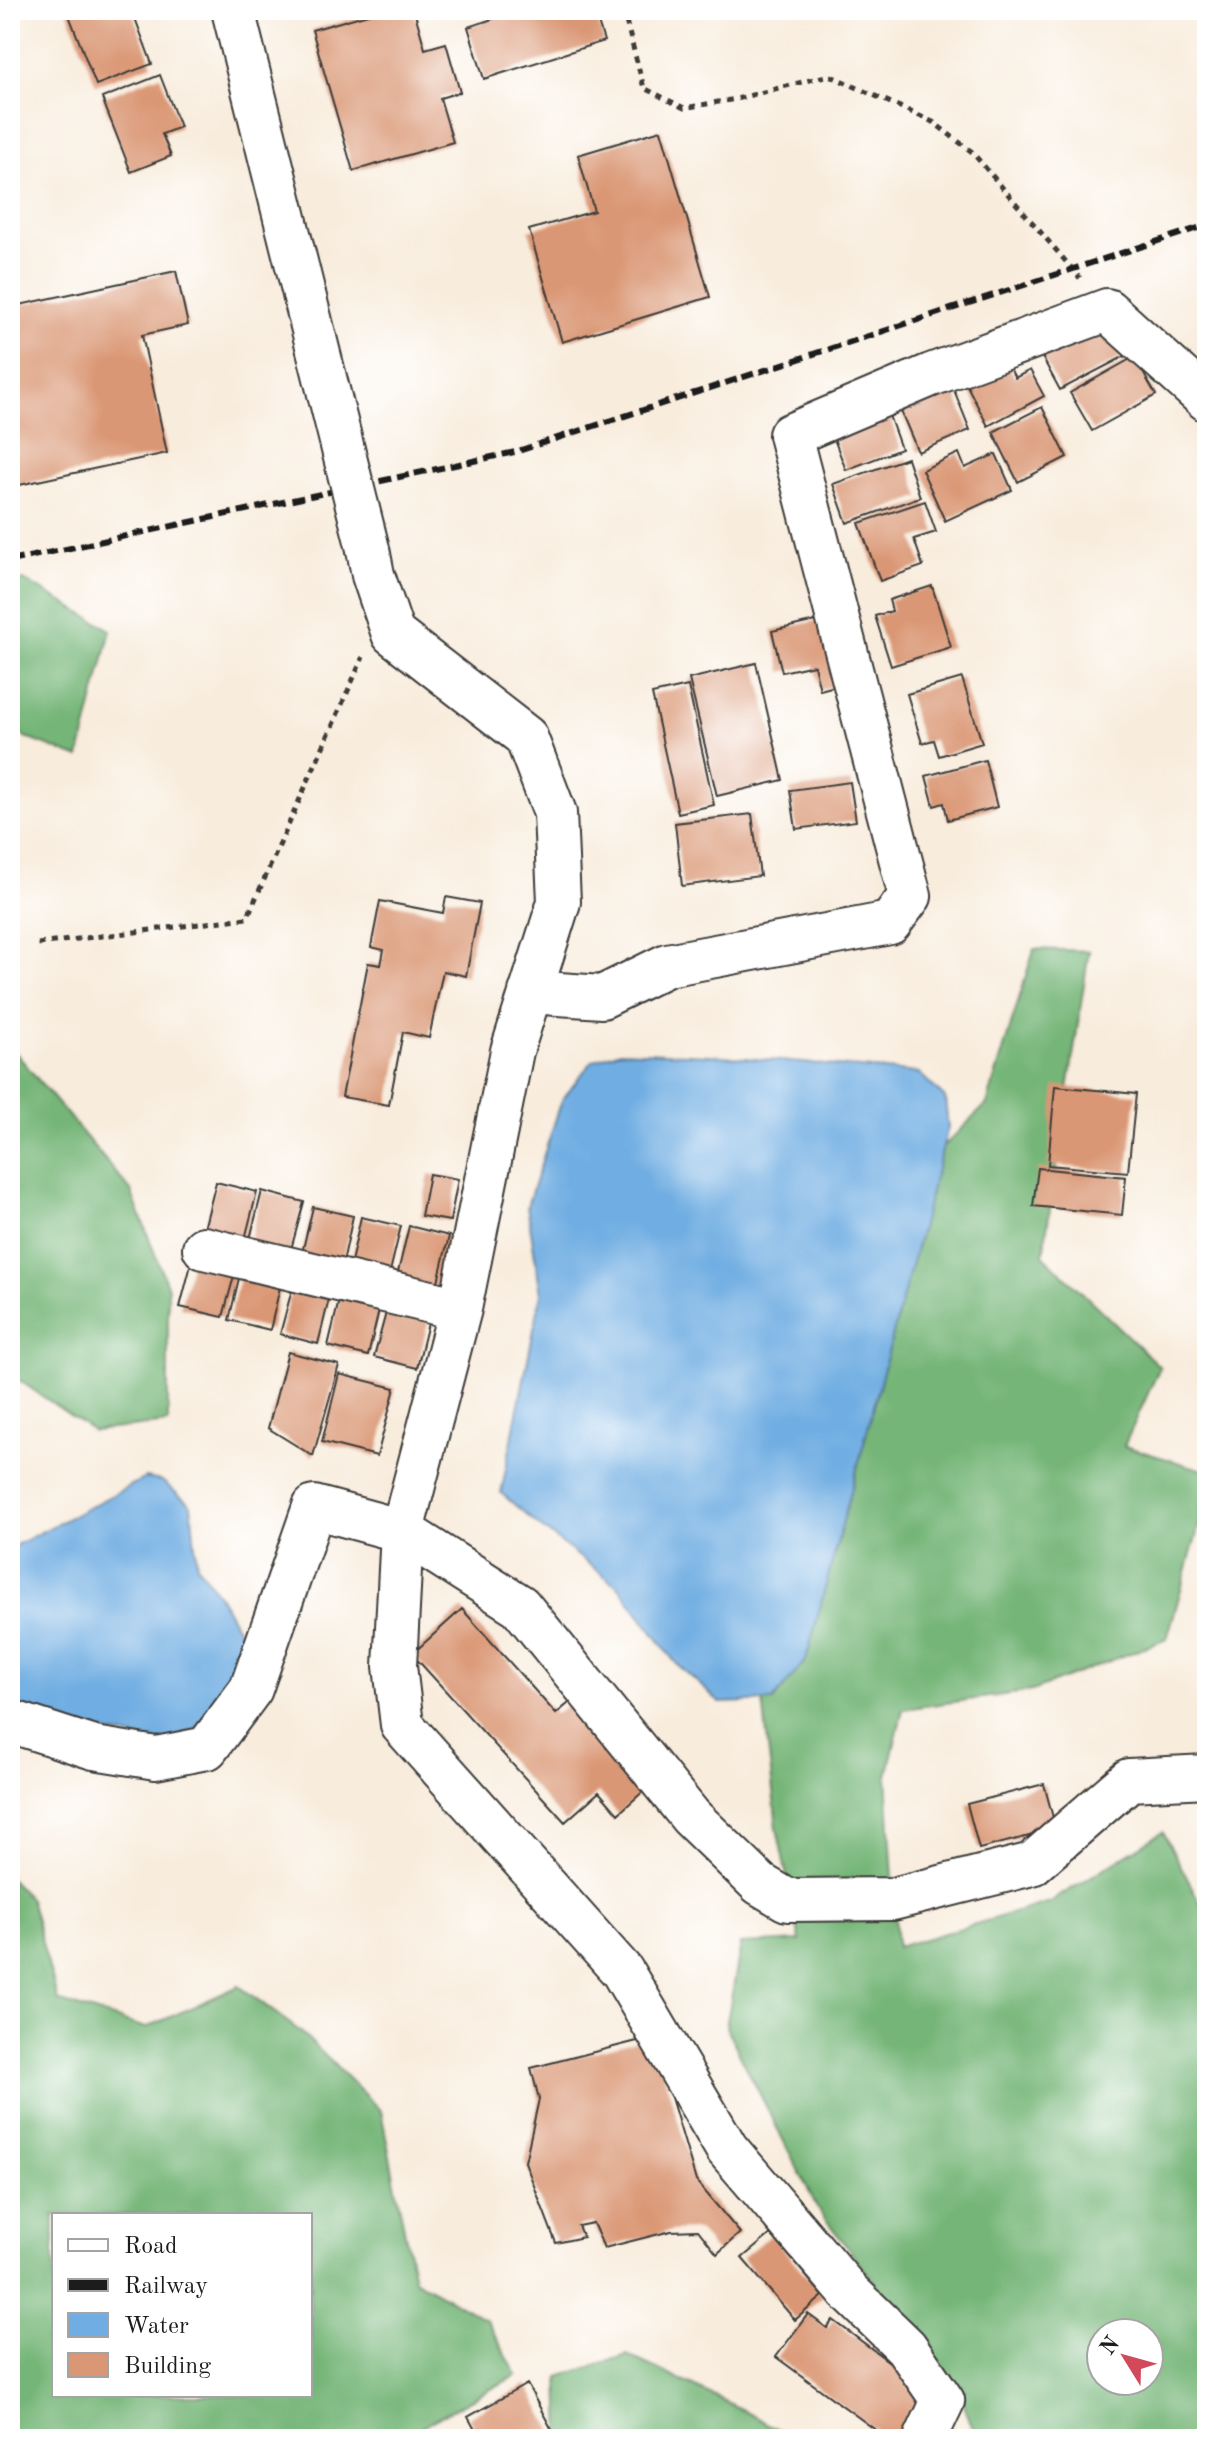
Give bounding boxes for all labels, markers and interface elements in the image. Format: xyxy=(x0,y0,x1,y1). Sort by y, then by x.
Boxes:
legend xyxy=(52,2213,312,2397)
text: Road xyxy=(124,2235,177,2259)
text: Railway xyxy=(124,2275,208,2299)
text: Water xyxy=(124,2315,189,2339)
north arrow xyxy=(1085,2317,1165,2397)
text: N xyxy=(1097,2333,1125,2360)
text: Building xyxy=(124,2355,211,2379)

